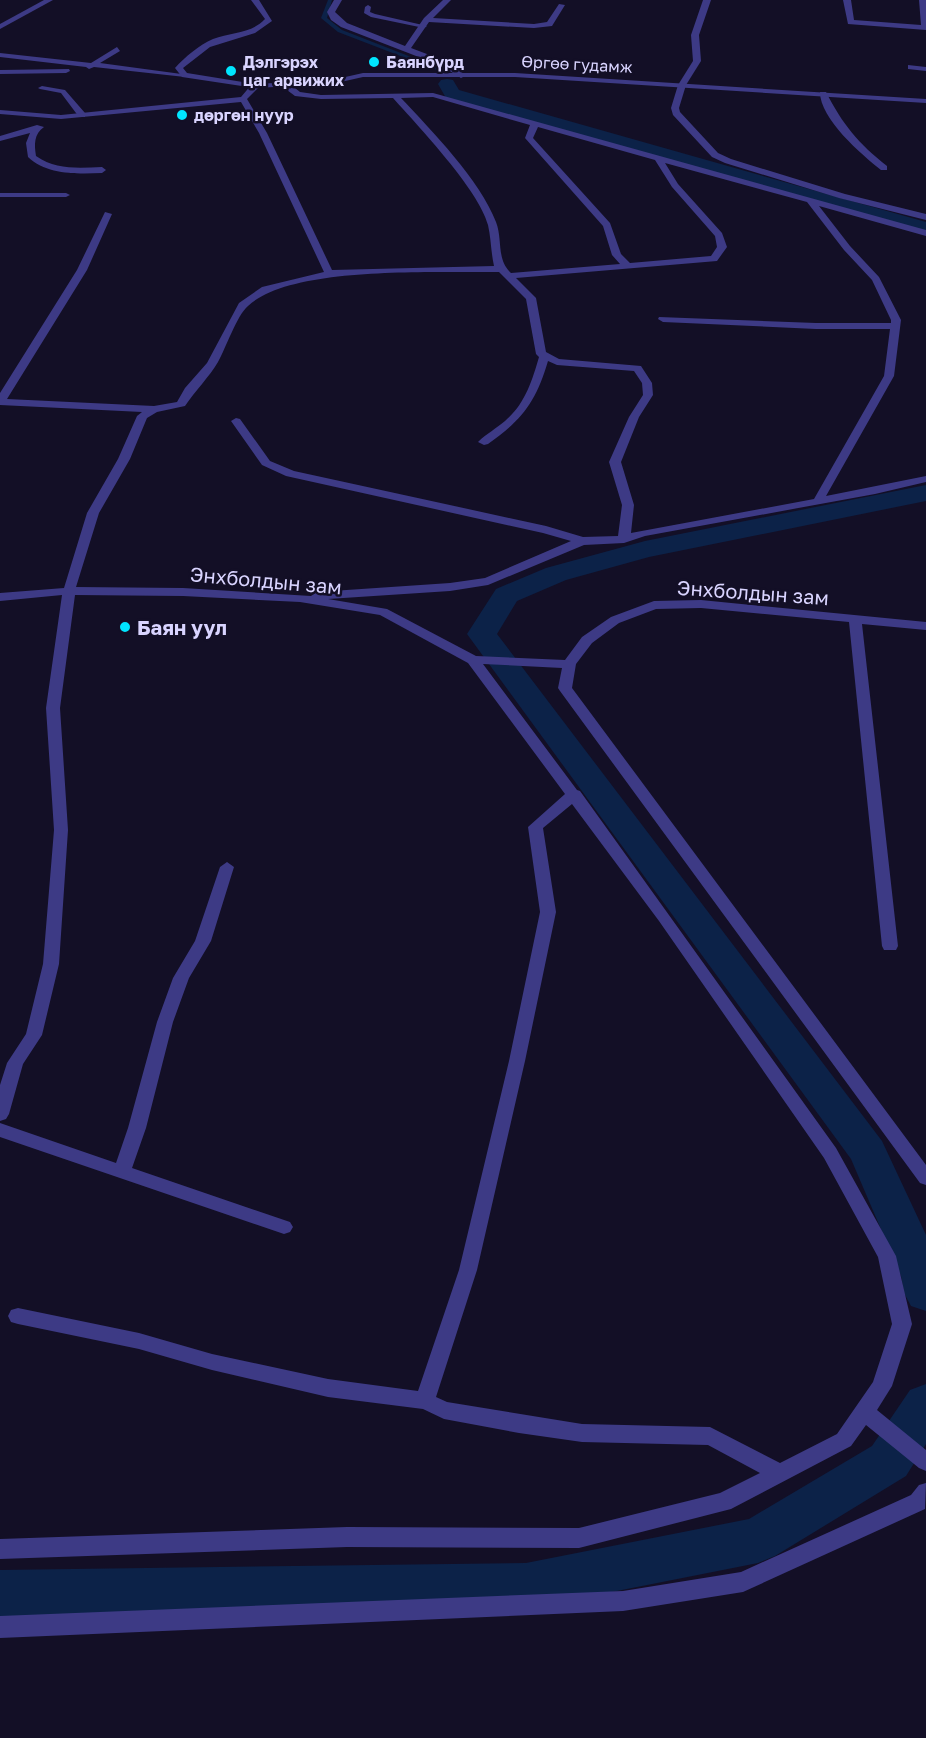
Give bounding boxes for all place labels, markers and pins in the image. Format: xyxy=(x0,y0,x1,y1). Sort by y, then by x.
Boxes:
place label: Дэлгэрэх цаг арвижих xyxy=(243,52,345,90)
place label: Баянбүрд xyxy=(386,52,464,72)
marker: Баянбүрд xyxy=(367,55,381,69)
marker: Дэлгэрэх цаг арвижих xyxy=(224,64,238,78)
place label: дөргөн нуур xyxy=(194,105,294,125)
marker: дөргөн нуур xyxy=(175,108,189,122)
place label: Баян уул xyxy=(137,615,227,639)
marker: Баян уул xyxy=(118,620,132,634)

